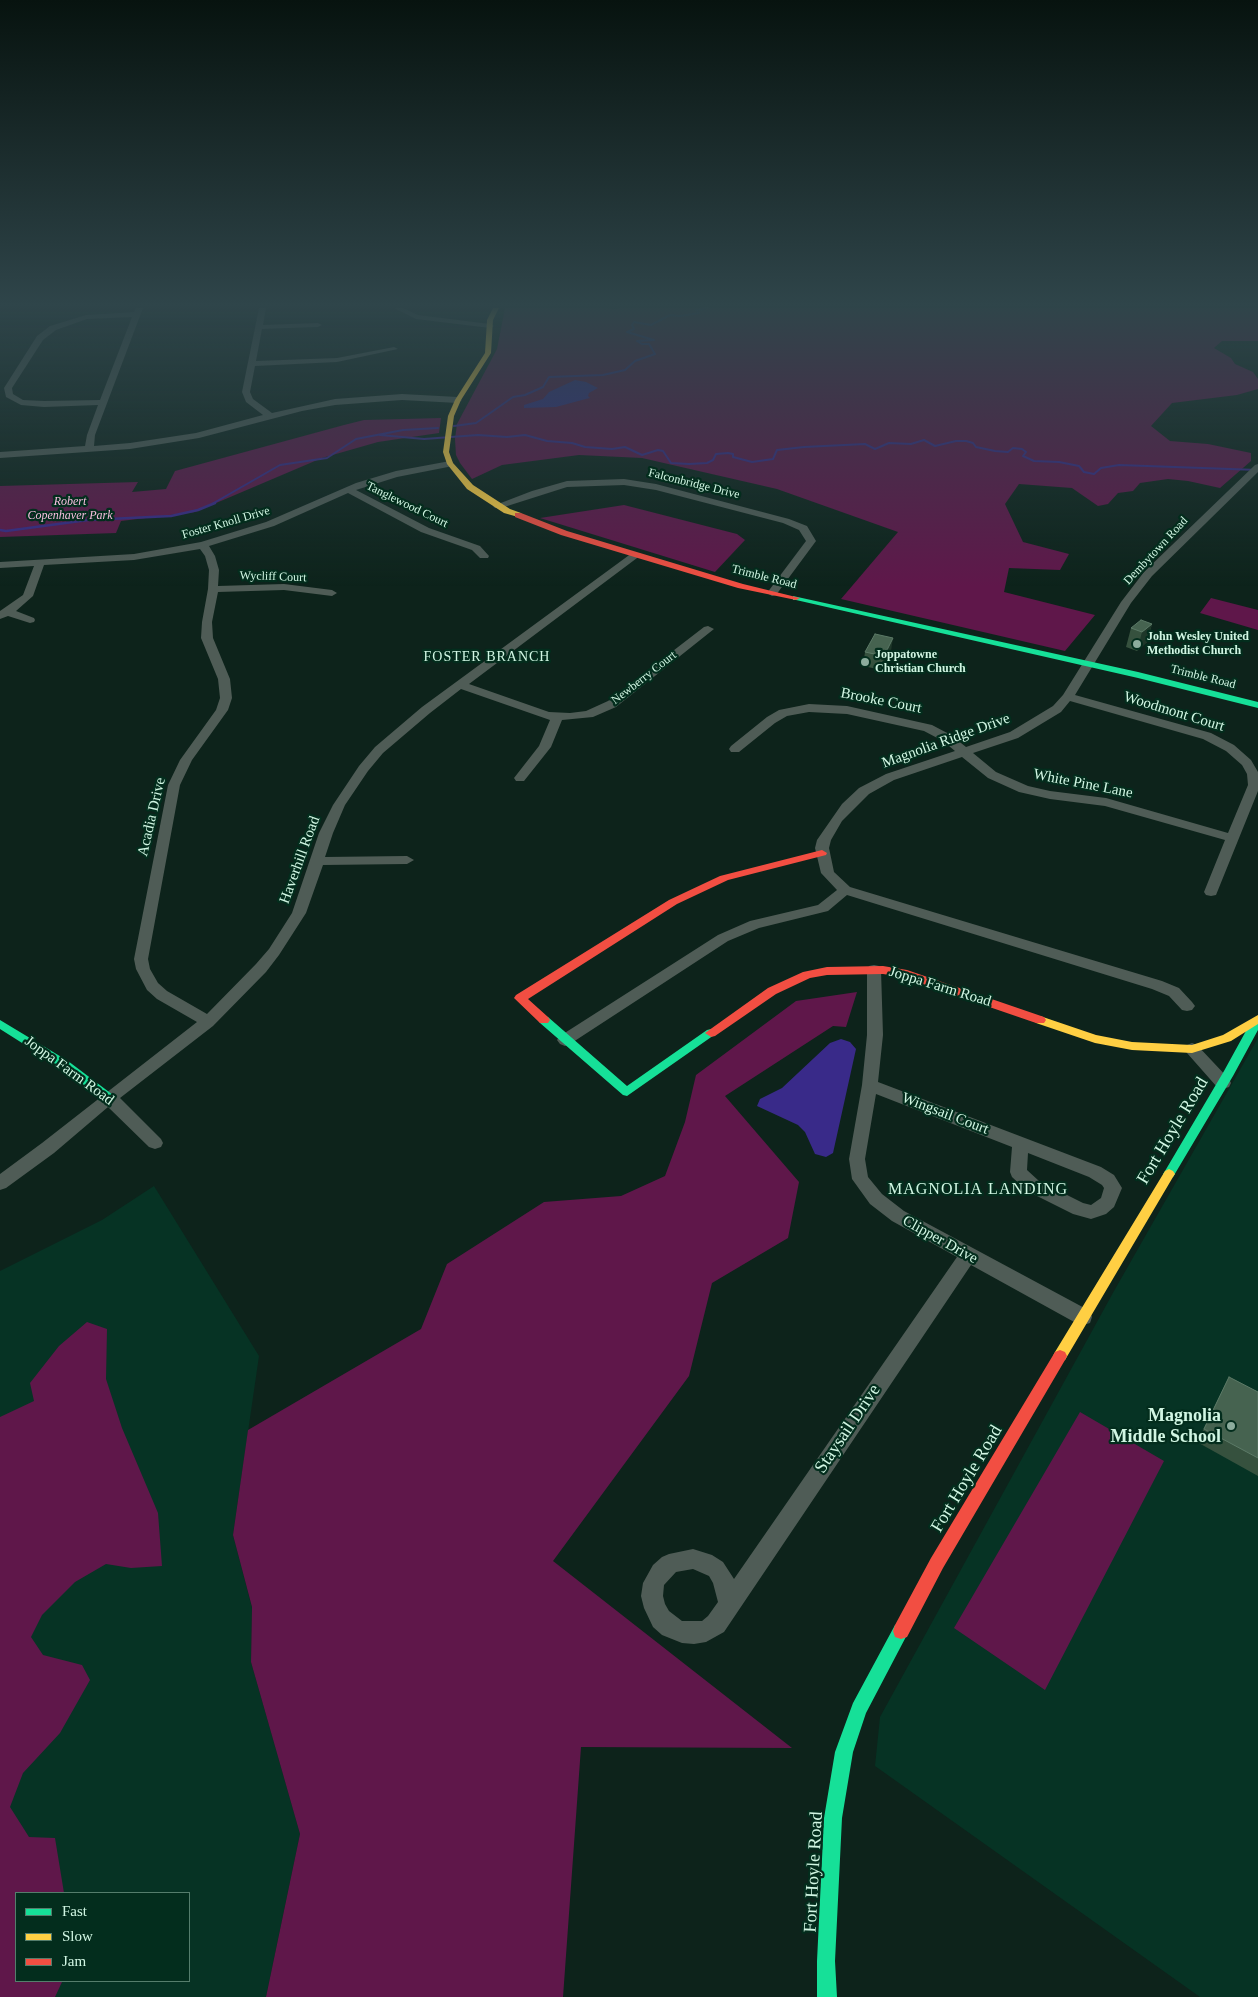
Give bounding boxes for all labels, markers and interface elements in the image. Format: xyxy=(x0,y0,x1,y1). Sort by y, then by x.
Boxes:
street label: Falconbridge Drive xyxy=(647,466,741,502)
street label: Tanglewood Court xyxy=(364,479,450,531)
park label: Robert Copenhaver Park xyxy=(28,495,112,523)
street label: Foster Knoll Drive xyxy=(180,504,272,542)
street label: Dembytown Road xyxy=(1121,514,1191,588)
street label: Trimble Road xyxy=(730,562,798,592)
street label: Wycliff Court xyxy=(239,569,307,585)
place label: John Wesley United Methodist Church xyxy=(1147,630,1249,658)
marker: John Wesley United Methodist Church xyxy=(1131,638,1143,650)
street label: Newberry Court xyxy=(609,648,679,708)
place label: Joppatowne Christian Church xyxy=(875,648,966,676)
district label: FOSTER BRANCH xyxy=(422,649,552,665)
marker: Joppatowne Christian Church xyxy=(859,656,871,668)
street label: Trimble Road xyxy=(1169,662,1237,692)
street label: Brooke Court xyxy=(839,684,923,718)
street label: Woodmont Court xyxy=(1122,688,1226,736)
street label: Magnolia Ridge Drive xyxy=(880,709,1012,773)
street label: White Pine Lane xyxy=(1032,766,1134,802)
street label: Acadia Drive xyxy=(134,776,170,858)
street label: Haverhill Road xyxy=(276,814,324,906)
street label: Joppa Farm Road xyxy=(887,963,993,1011)
street label: Joppa Farm Road xyxy=(21,1033,117,1109)
street label: Fort Hoyle Road xyxy=(1133,1074,1213,1188)
street label: Wingsail Court xyxy=(899,1089,991,1139)
district label: MAGNOLIA LANDING xyxy=(886,1180,1070,1200)
street label: Clipper Drive xyxy=(899,1212,981,1268)
street label: Staysail Drive xyxy=(810,1380,886,1478)
place label: Magnolia Middle School xyxy=(1110,1405,1221,1448)
marker: Magnolia Middle School xyxy=(1225,1420,1237,1432)
street label: Fort Hoyle Road xyxy=(927,1422,1007,1536)
street label: Fort Hoyle Road xyxy=(800,1811,828,1933)
legend xyxy=(15,1892,190,1982)
text: Fast xyxy=(62,1903,87,1919)
text: Slow xyxy=(62,1928,93,1944)
text: Jam xyxy=(62,1953,86,1969)

